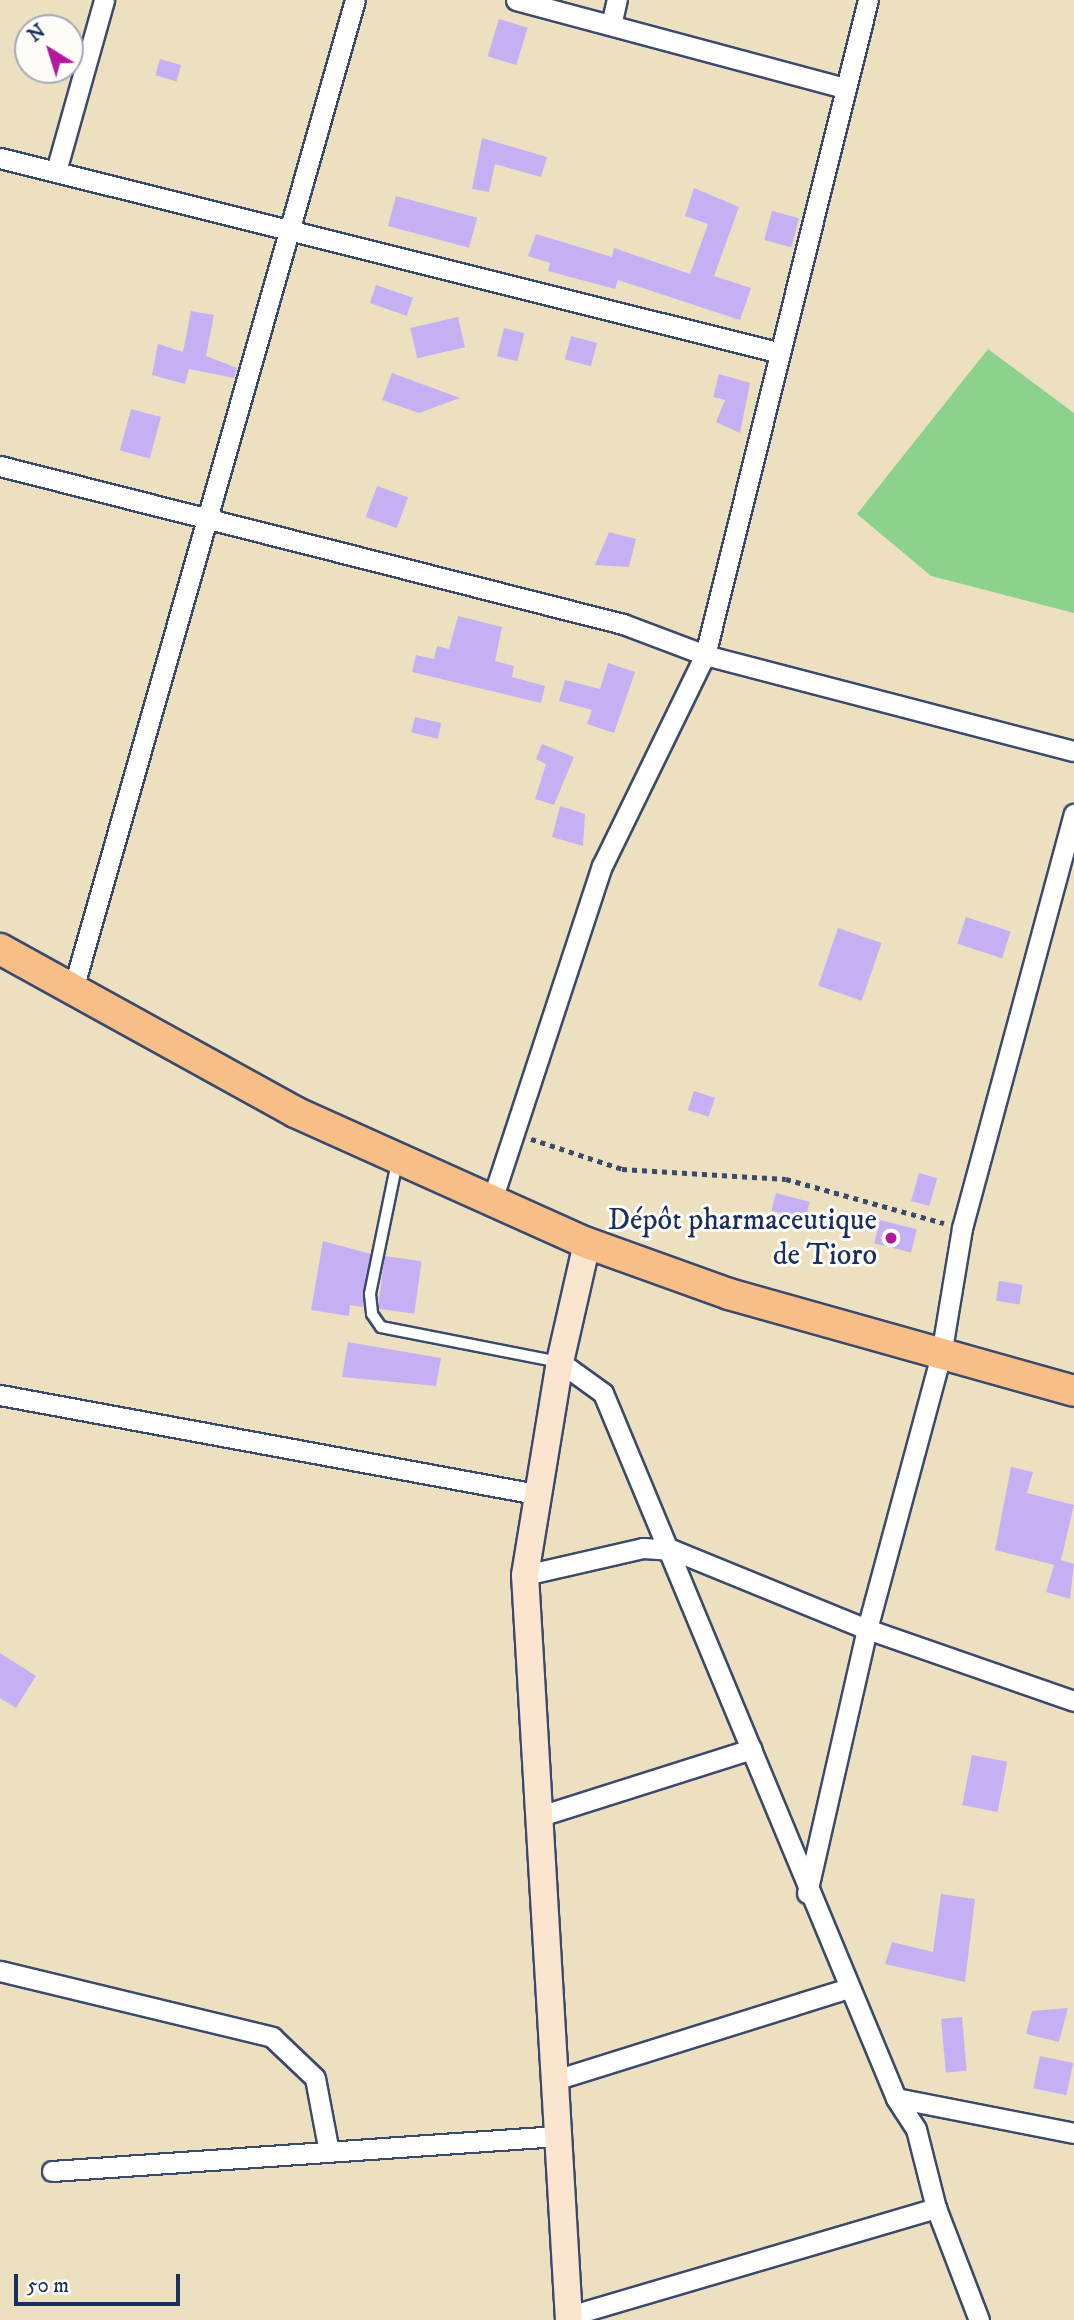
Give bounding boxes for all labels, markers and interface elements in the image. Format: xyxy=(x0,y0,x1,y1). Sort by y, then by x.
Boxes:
north arrow xyxy=(14,14,84,84)
text: N xyxy=(24,20,50,48)
place label: Dépôt pharmaceutique de Tioro xyxy=(608,1203,877,1274)
marker: Dépôt pharmaceutique de Tioro xyxy=(883,1230,899,1246)
scale bar xyxy=(18,2260,184,2304)
text: 50 m xyxy=(27,2273,69,2299)

